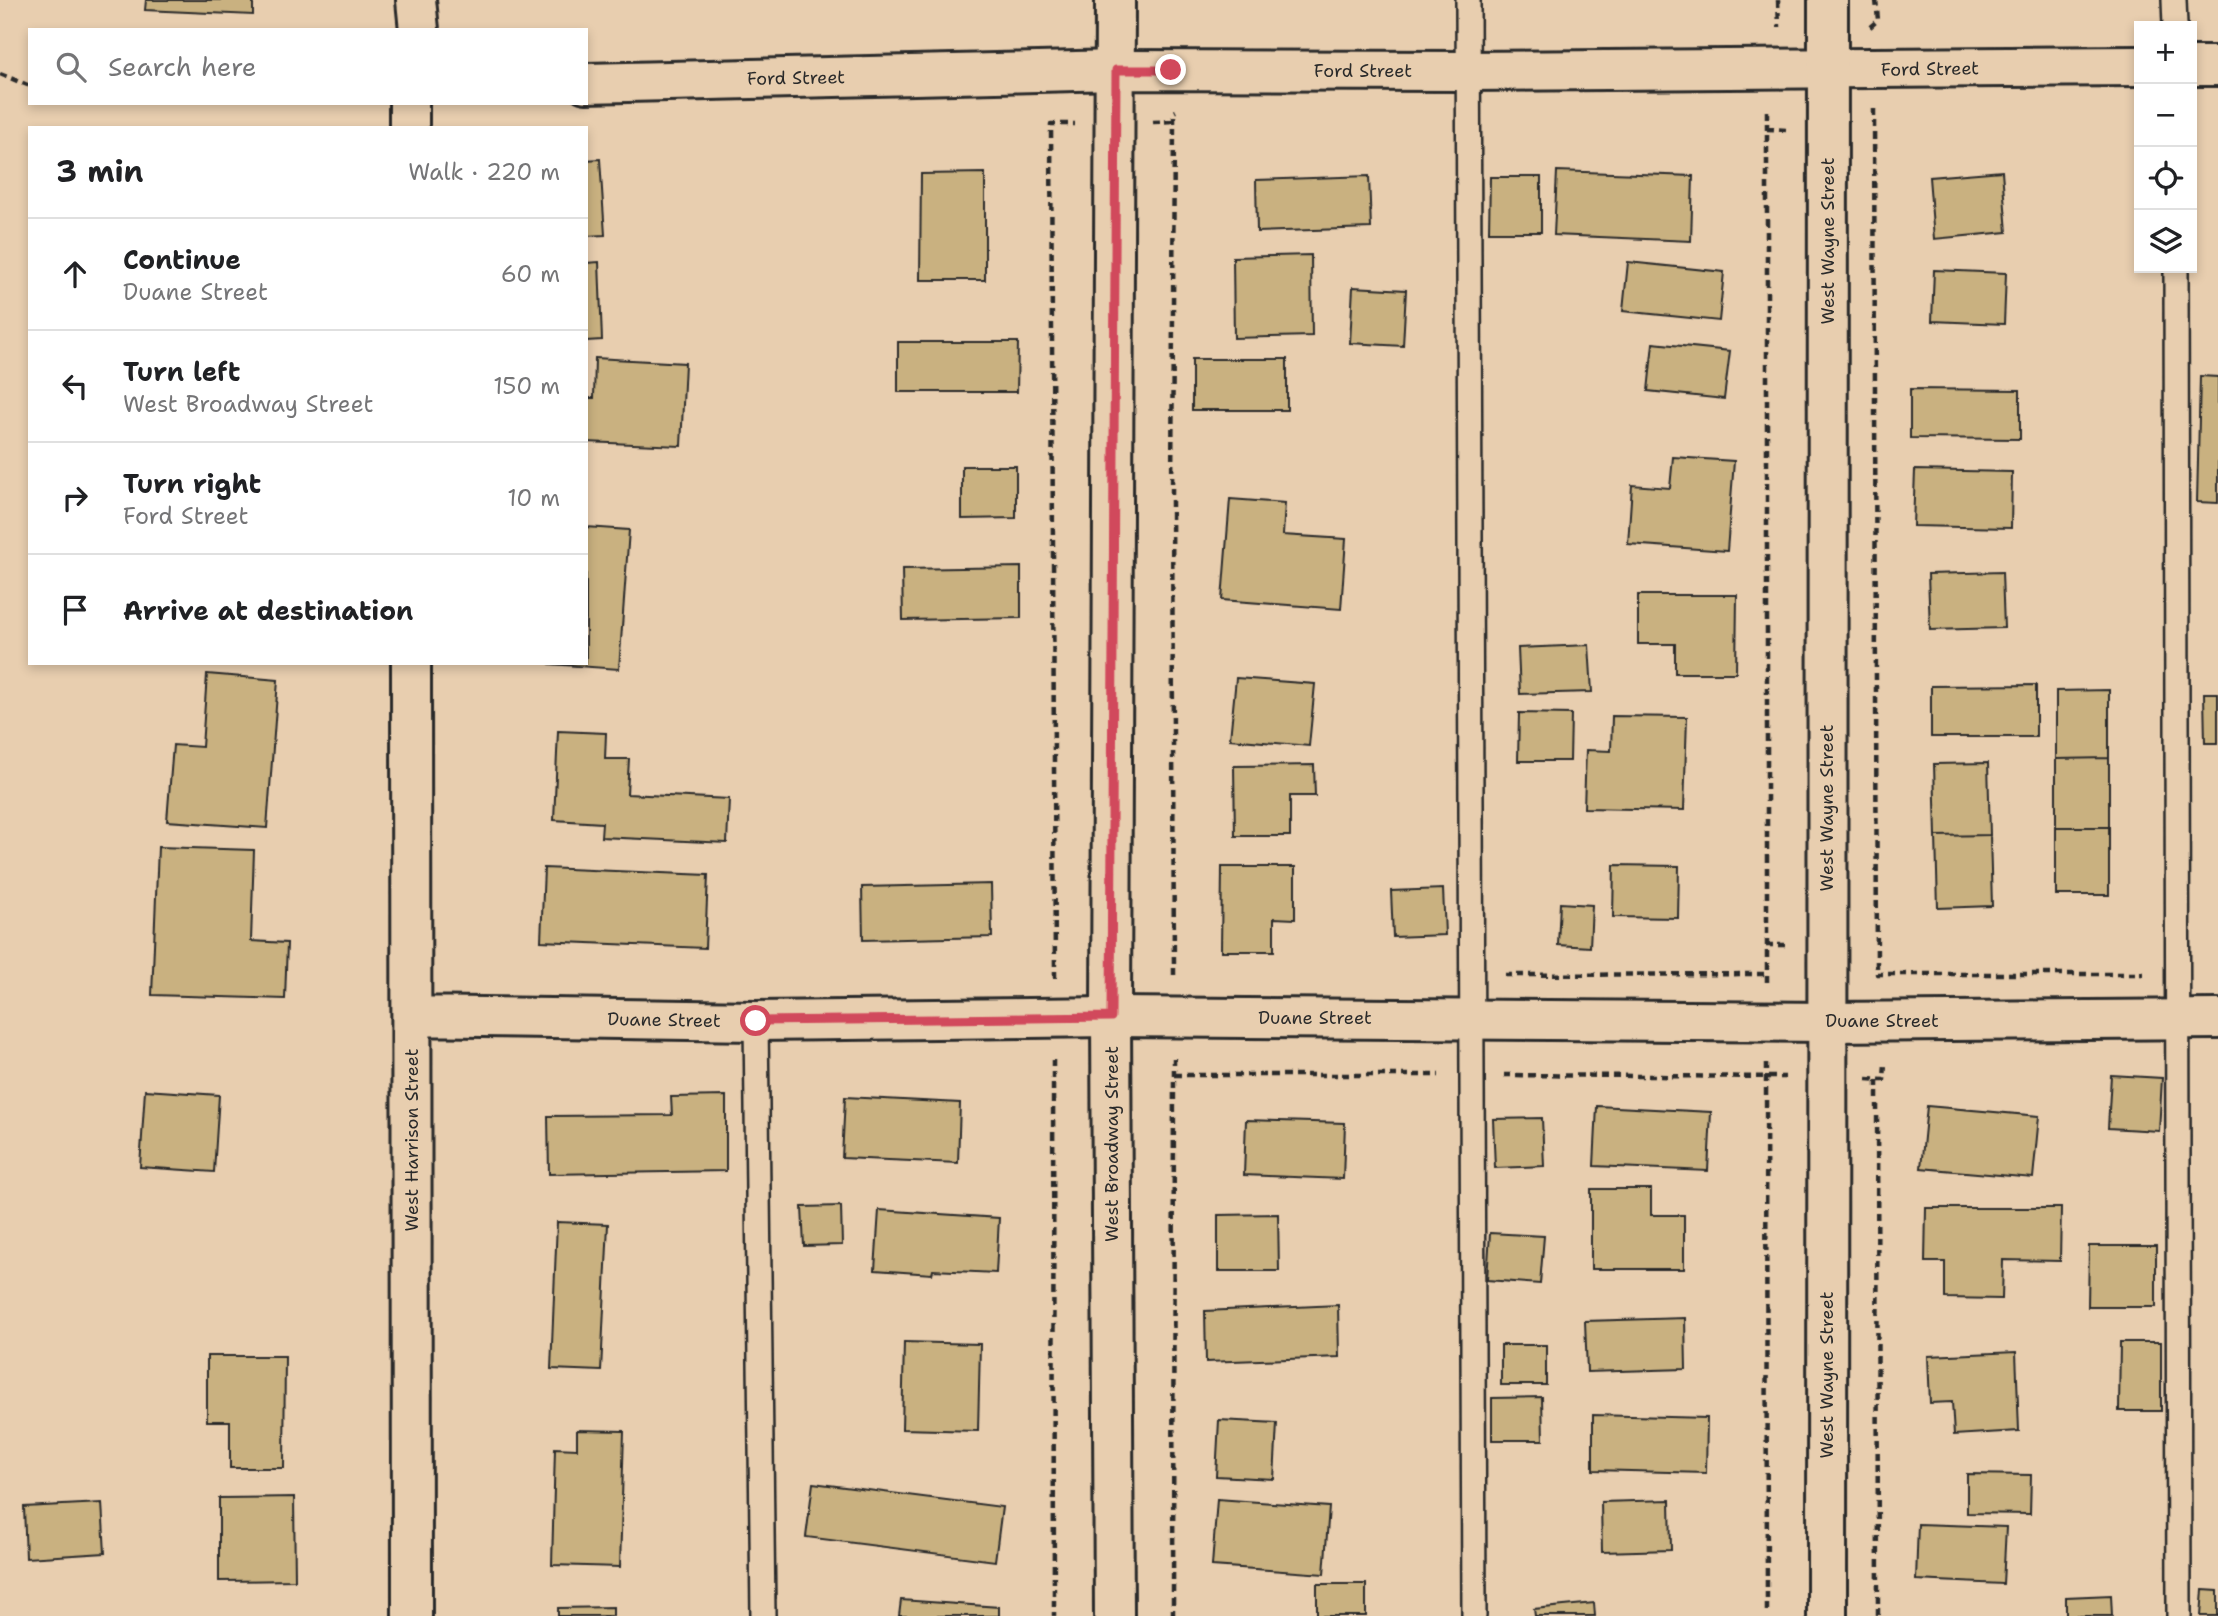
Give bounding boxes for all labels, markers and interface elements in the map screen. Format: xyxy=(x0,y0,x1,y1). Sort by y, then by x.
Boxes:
map controls xyxy=(2134,21,2197,273)
button: + xyxy=(2134,21,2197,84)
search box xyxy=(28,28,588,105)
icon: search xyxy=(52,48,90,86)
text: Search here xyxy=(108,49,257,84)
route end xyxy=(1155,54,1186,85)
street label: Ford Street xyxy=(1881,56,1979,82)
street label: Ford Street xyxy=(1314,59,1412,83)
street label: Ford Street xyxy=(747,65,845,91)
button: − xyxy=(2134,84,2197,147)
button: locate xyxy=(2134,147,2197,210)
text: 3 min xyxy=(56,151,143,192)
text: Walk · 220 m xyxy=(408,157,560,187)
street label: West Wayne Street xyxy=(1816,157,1840,325)
button: layers xyxy=(2134,210,2197,273)
text: Continue xyxy=(123,242,241,277)
icon: ahead xyxy=(56,255,94,293)
text: 60 m xyxy=(501,259,560,289)
text: Duane Street xyxy=(123,277,268,307)
text: Turn left xyxy=(123,354,240,389)
icon: left xyxy=(56,367,94,405)
text: 150 m xyxy=(493,371,560,401)
text: West Broadway Street xyxy=(123,389,373,419)
text: Turn right xyxy=(123,466,261,501)
icon: right xyxy=(56,479,94,517)
text: 10 m xyxy=(507,483,560,513)
text: Ford Street xyxy=(123,501,249,531)
icon: arrive xyxy=(56,591,94,629)
text: Arrive at destination xyxy=(123,593,413,628)
street label: West Wayne Street xyxy=(1815,724,1839,892)
route start xyxy=(740,1005,771,1036)
street label: Duane Street xyxy=(1258,1006,1372,1030)
street label: Duane Street xyxy=(607,1007,721,1033)
street label: Duane Street xyxy=(1825,1009,1939,1033)
street label: West Broadway Street xyxy=(1100,1046,1124,1242)
street label: West Harrison Street xyxy=(400,1048,424,1232)
street label: West Wayne Street xyxy=(1815,1291,1839,1459)

